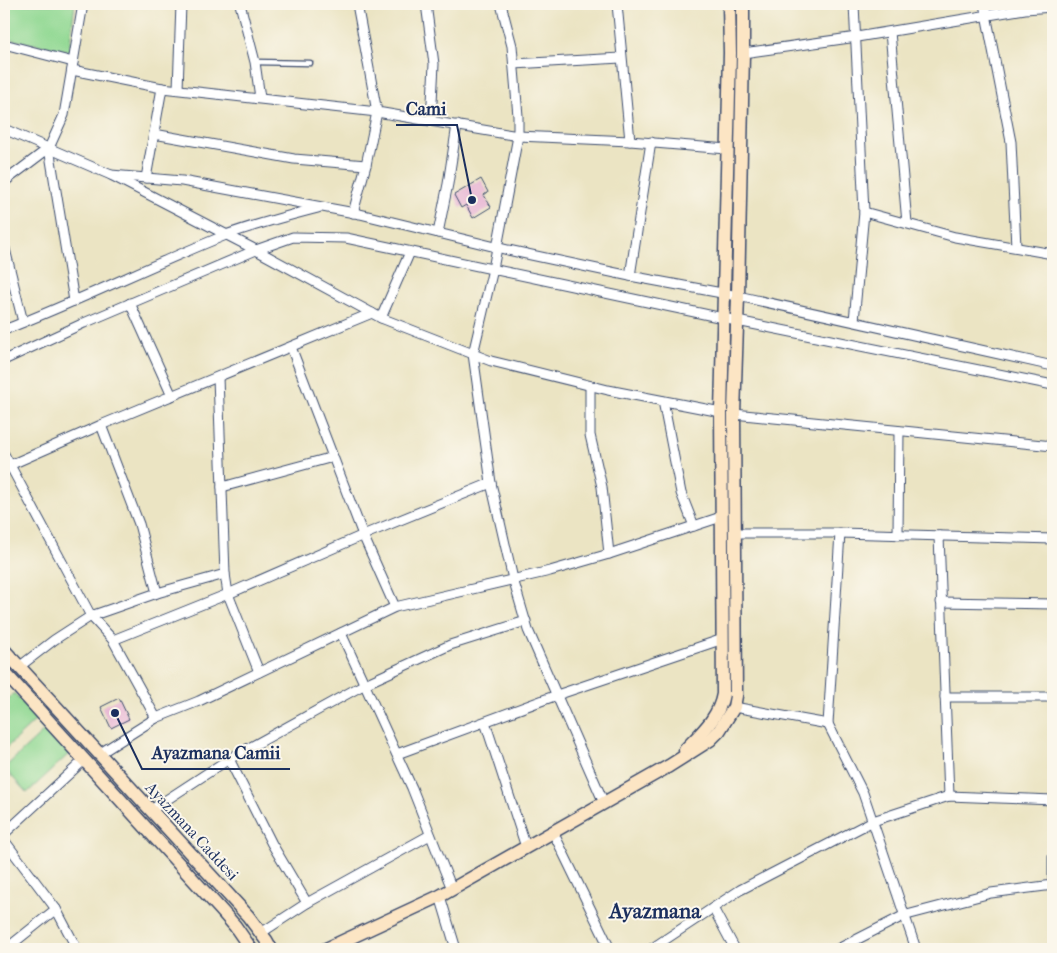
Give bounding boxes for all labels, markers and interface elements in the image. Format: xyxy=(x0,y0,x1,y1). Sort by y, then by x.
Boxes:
callout: Cami xyxy=(396,92,457,125)
text: Cami xyxy=(406,99,447,120)
callout: Ayazmana Camii xyxy=(142,736,290,769)
text: Ayazmana Camii xyxy=(151,743,281,764)
street label: Ayazmana Caddesi xyxy=(141,777,243,884)
district label: Ayazmana xyxy=(607,899,702,923)

